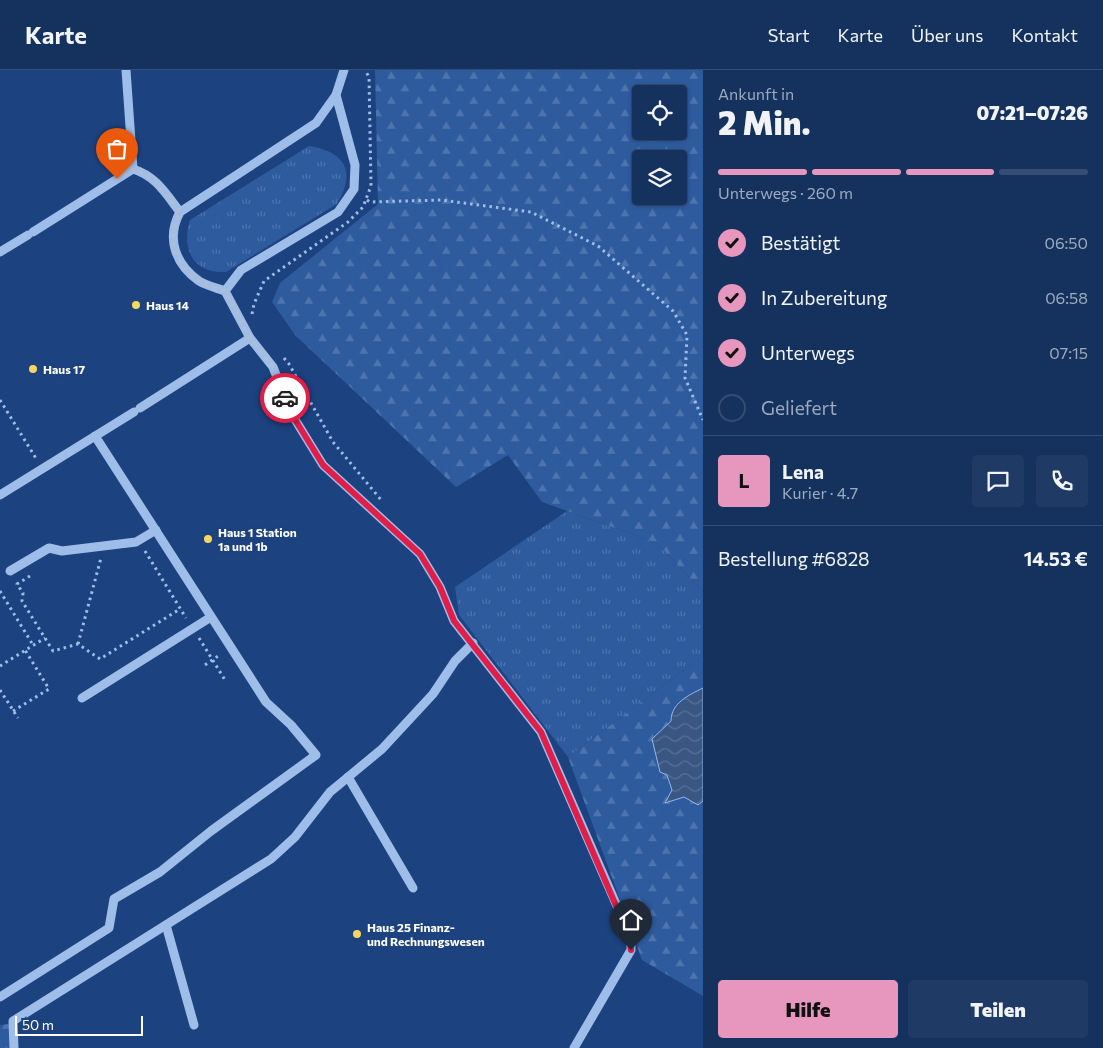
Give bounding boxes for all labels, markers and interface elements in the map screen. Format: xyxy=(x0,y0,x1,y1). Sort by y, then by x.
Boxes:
text: Karte xyxy=(25,20,87,49)
text: Start xyxy=(768,24,810,46)
text: Karte xyxy=(838,24,883,46)
text: Über uns xyxy=(911,24,984,46)
text: Kontakt xyxy=(1012,24,1078,46)
text: Ankunft in xyxy=(718,84,794,103)
map controls xyxy=(632,85,687,205)
button: locate xyxy=(632,85,687,140)
text: 07:21–07:26 xyxy=(977,101,1088,124)
text: 2 Min. xyxy=(718,102,810,142)
pin xyxy=(96,128,138,179)
icon: bag xyxy=(103,135,131,163)
button: layers xyxy=(632,150,687,205)
text: Unterwegs · 260 m xyxy=(718,183,853,202)
icon: check xyxy=(718,229,746,257)
text: Bestätigt xyxy=(761,231,840,254)
text: 06:50 xyxy=(1044,233,1088,252)
icon: check xyxy=(718,284,746,312)
text: In Zubereitung xyxy=(761,286,887,309)
text: 06:58 xyxy=(1045,288,1088,307)
place label: Haus 14 xyxy=(146,298,189,312)
marker: Haus 14 xyxy=(130,299,142,311)
icon: check xyxy=(718,339,746,367)
text: Unterwegs xyxy=(761,341,855,364)
text: 07:15 xyxy=(1049,343,1088,362)
place label: Haus 17 xyxy=(43,362,85,376)
marker: Haus 17 xyxy=(27,363,39,375)
courier xyxy=(260,373,310,423)
icon: car xyxy=(271,384,299,412)
text: Geliefert xyxy=(761,396,837,419)
button: chat xyxy=(972,455,1024,507)
button: phone xyxy=(1036,455,1088,507)
text: Lena xyxy=(782,460,824,483)
text: L xyxy=(738,469,750,492)
text: Kurier · 4.7 xyxy=(782,483,858,502)
place label: Haus 1 Station 1a und 1b xyxy=(218,525,297,553)
marker: Haus 1 Station 1a und 1b xyxy=(202,533,214,545)
text: Bestellung #6828 xyxy=(718,547,870,570)
text: 14.53 € xyxy=(1024,547,1088,570)
pin xyxy=(610,899,652,950)
icon: home xyxy=(617,906,645,934)
place label: Haus 25 Finanz- und Rechnungswesen xyxy=(367,920,485,948)
marker: Haus 25 Finanz- und Rechnungswesen xyxy=(351,928,363,940)
button: Hilfe xyxy=(718,980,898,1038)
button: Teilen xyxy=(908,980,1088,1038)
scale bar xyxy=(15,1013,142,1036)
text: 50 m xyxy=(22,1016,54,1033)

